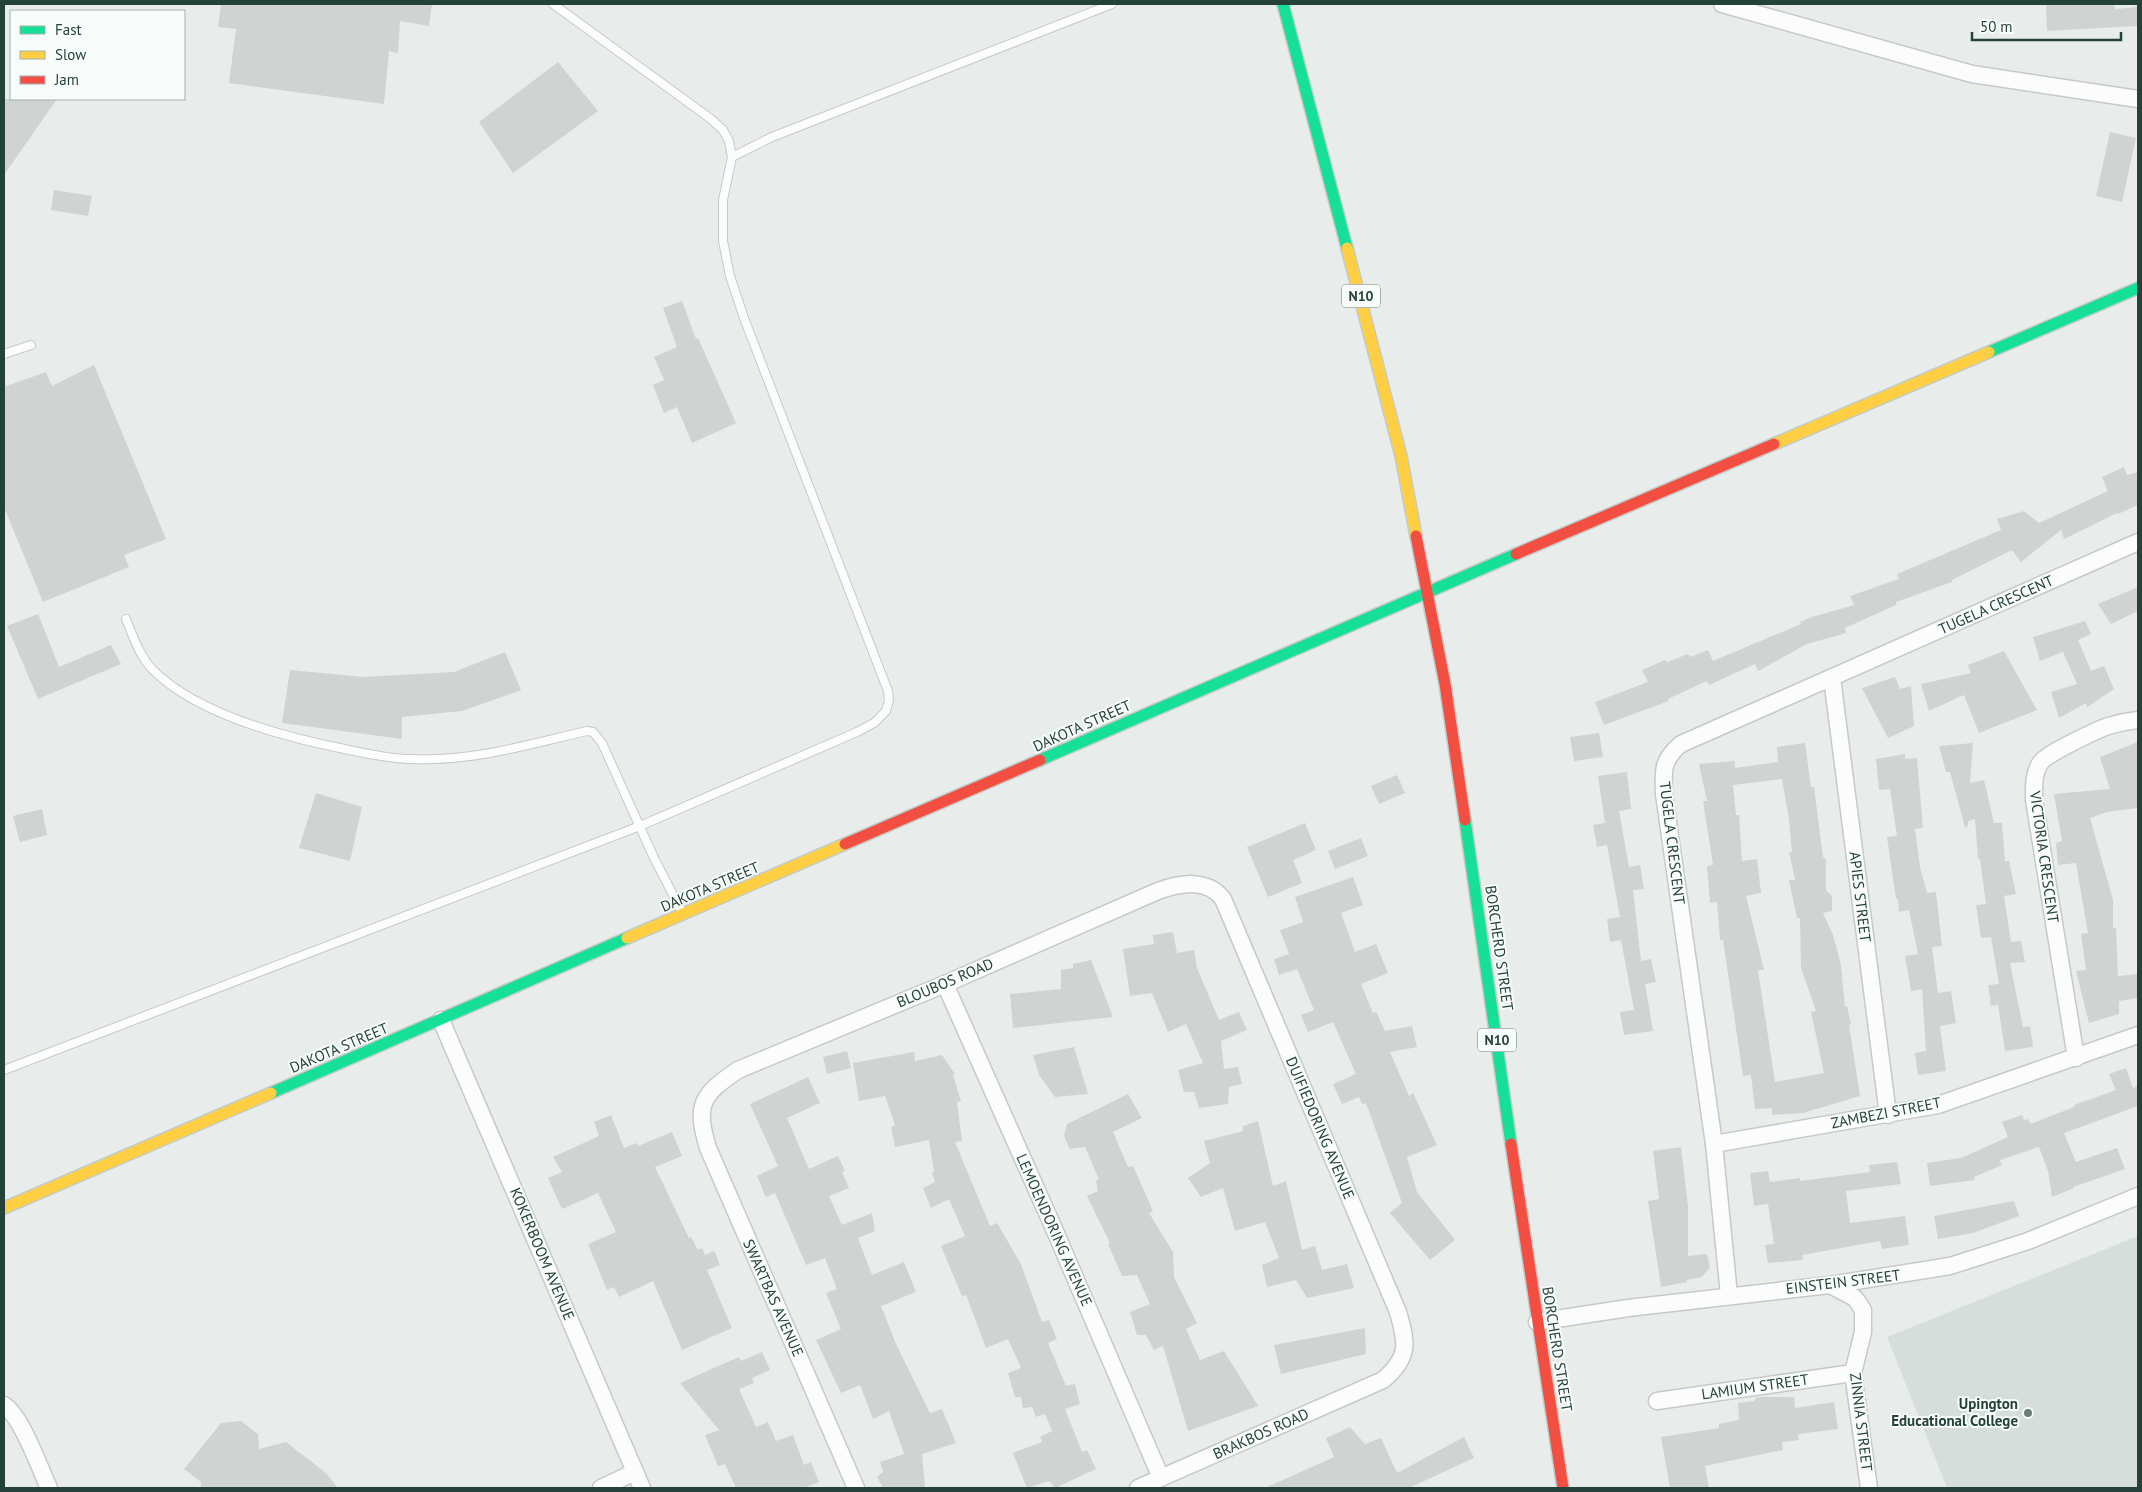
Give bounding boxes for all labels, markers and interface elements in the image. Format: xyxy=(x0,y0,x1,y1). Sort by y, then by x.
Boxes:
legend xyxy=(10,10,185,100)
scale bar xyxy=(1972,10,2121,42)
text: 50 m xyxy=(1980,17,2013,36)
text: Fast xyxy=(55,20,82,39)
text: Slow xyxy=(55,45,86,64)
text: Jam xyxy=(54,70,79,89)
road number: N10 xyxy=(1342,284,1380,308)
street label: TUGELA CRESCENT xyxy=(1935,570,2057,638)
street label: DAKOTA STREET xyxy=(1030,695,1134,756)
street label: TUGELA CRESCENT xyxy=(1656,780,1690,906)
street label: VICTORIA CRESCENT xyxy=(2026,789,2063,925)
street label: APIES STREET xyxy=(1846,851,1876,944)
street label: DAKOTA STREET xyxy=(658,857,763,916)
street label: BORCHERD STREET xyxy=(1481,884,1518,1012)
street label: BLOUBOS ROAD xyxy=(894,954,996,1011)
street label: DAKOTA STREET xyxy=(287,1018,392,1077)
road number: N10 xyxy=(1478,1028,1516,1052)
street label: DUIFIEDORING AVENUE xyxy=(1282,1054,1359,1202)
street label: ZAMBEZI STREET xyxy=(1829,1092,1943,1132)
street label: LEMOENDORING AVENUE xyxy=(1012,1151,1097,1309)
street label: KOKERBOOM AVENUE xyxy=(506,1185,579,1323)
street label: SWARTBAS AVENUE xyxy=(739,1236,808,1360)
street label: EINSTEIN STREET xyxy=(1785,1265,1902,1298)
street label: BORCHERD STREET xyxy=(1538,1285,1577,1413)
street label: LAMIUM STREET xyxy=(1700,1369,1810,1403)
street label: ZINNIA STREET xyxy=(1846,1372,1877,1473)
place label: Upington Educational College xyxy=(1891,1394,2018,1430)
street label: BRAKBOS ROAD xyxy=(1210,1404,1312,1463)
marker: Upington Educational College xyxy=(2022,1407,2034,1419)

